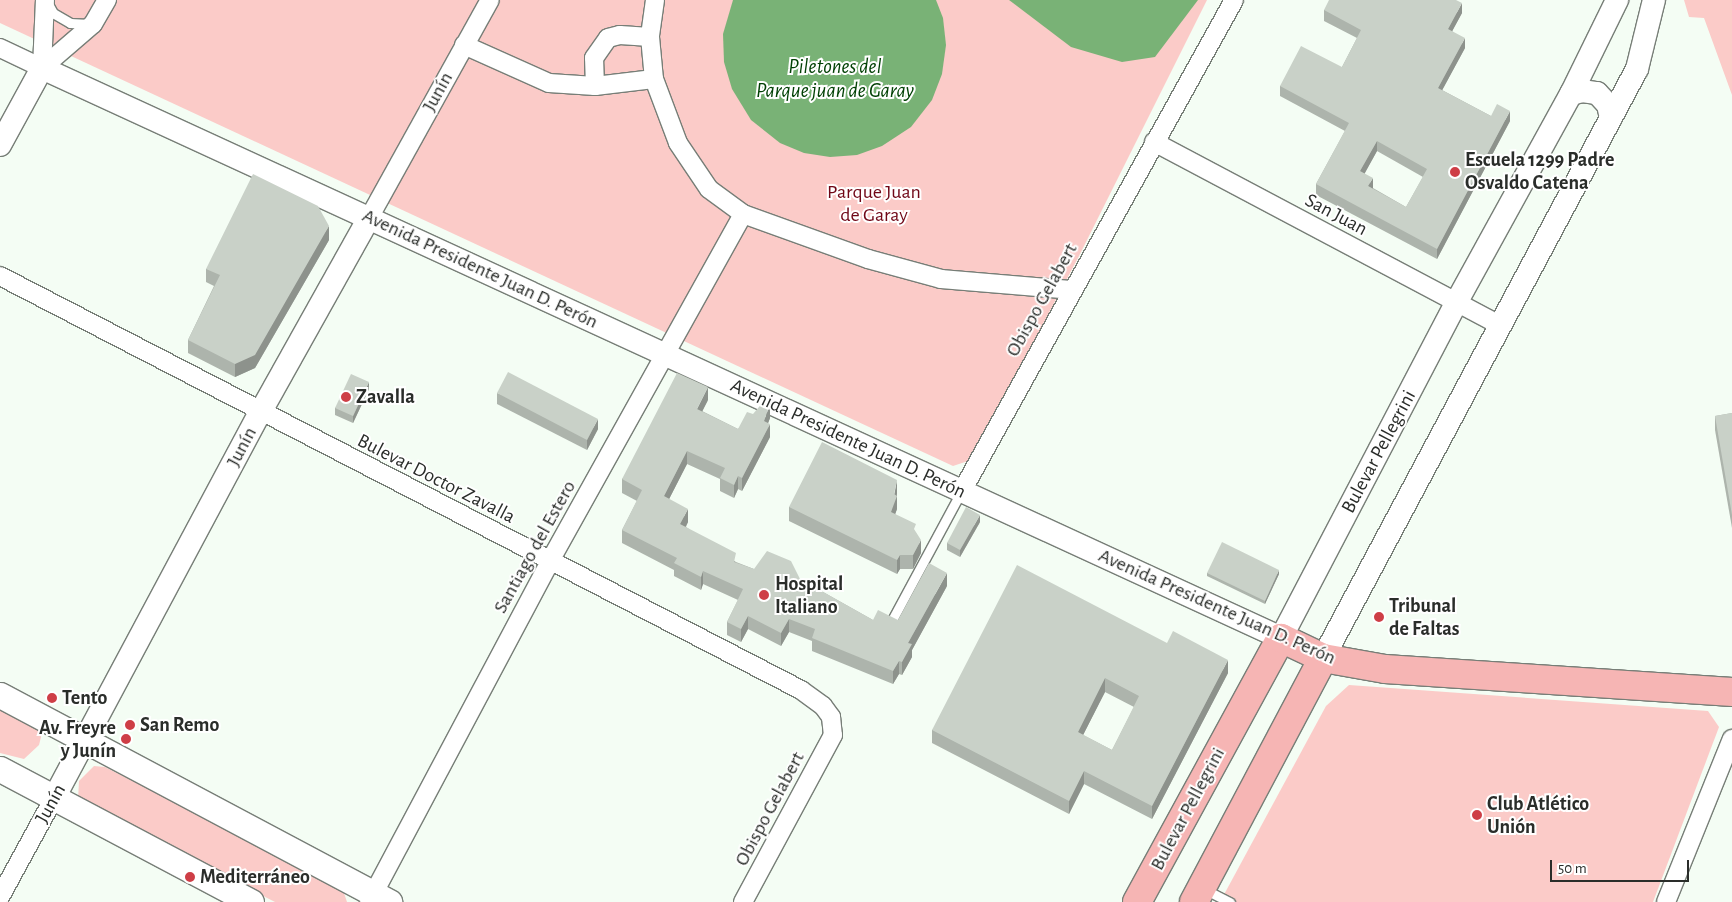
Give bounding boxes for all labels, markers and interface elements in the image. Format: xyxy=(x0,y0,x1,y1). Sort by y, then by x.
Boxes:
water label: Piletones del Parque juan de Garay xyxy=(756,54,914,104)
street label: Junín xyxy=(417,68,459,116)
place label: Escuela 1299 Padre Osvaldo Catena xyxy=(1465,148,1614,195)
marker: Escuela 1299 Padre Osvaldo Catena xyxy=(1449,166,1461,178)
park label: Parque Juan de Garay xyxy=(827,181,921,228)
street label: San Juan xyxy=(1301,189,1371,241)
street label: Avenida Presidente Juan D. Perón xyxy=(358,204,602,334)
street label: Obispo Gelabert xyxy=(1001,239,1083,361)
street label: Avenida Presidente Juan D. Perón xyxy=(726,374,970,504)
place label: Zavalla xyxy=(356,385,415,409)
street label: Bulevar Pellegrini xyxy=(1336,386,1422,518)
marker: Zavalla xyxy=(340,391,352,403)
street label: Junín xyxy=(222,423,262,471)
street label: Bulevar Doctor Zavalla xyxy=(353,429,519,529)
street label: Santiago del Estero xyxy=(489,476,581,618)
street label: Avenida Presidente Juan D. Perón xyxy=(1095,544,1339,670)
place label: Hospital Italiano xyxy=(775,572,843,619)
marker: Hospital Italiano xyxy=(757,588,771,602)
place label: Tribunal de Faltas xyxy=(1389,594,1460,641)
marker: Tribunal de Faltas xyxy=(1373,611,1385,623)
place label: Tento xyxy=(62,686,107,710)
marker: Tento xyxy=(46,692,58,704)
place label: San Remo xyxy=(140,713,219,737)
place label: Av. Freyre y Junín xyxy=(39,716,116,763)
marker: San Remo xyxy=(124,719,136,731)
marker: Av. Freyre y Junín xyxy=(120,733,132,745)
street label: Bulevar Pellegrini xyxy=(1145,743,1231,875)
street label: Obispo Gelabert xyxy=(730,748,810,870)
street label: Junín xyxy=(30,780,72,828)
place label: Club Atlético Unión xyxy=(1487,792,1589,839)
marker: Club Atlético Unión xyxy=(1471,809,1483,821)
scale bar xyxy=(1552,850,1691,882)
text: 50 m xyxy=(1558,861,1587,876)
place label: Mediterráneo xyxy=(200,865,310,889)
marker: Mediterráneo xyxy=(184,871,196,883)

